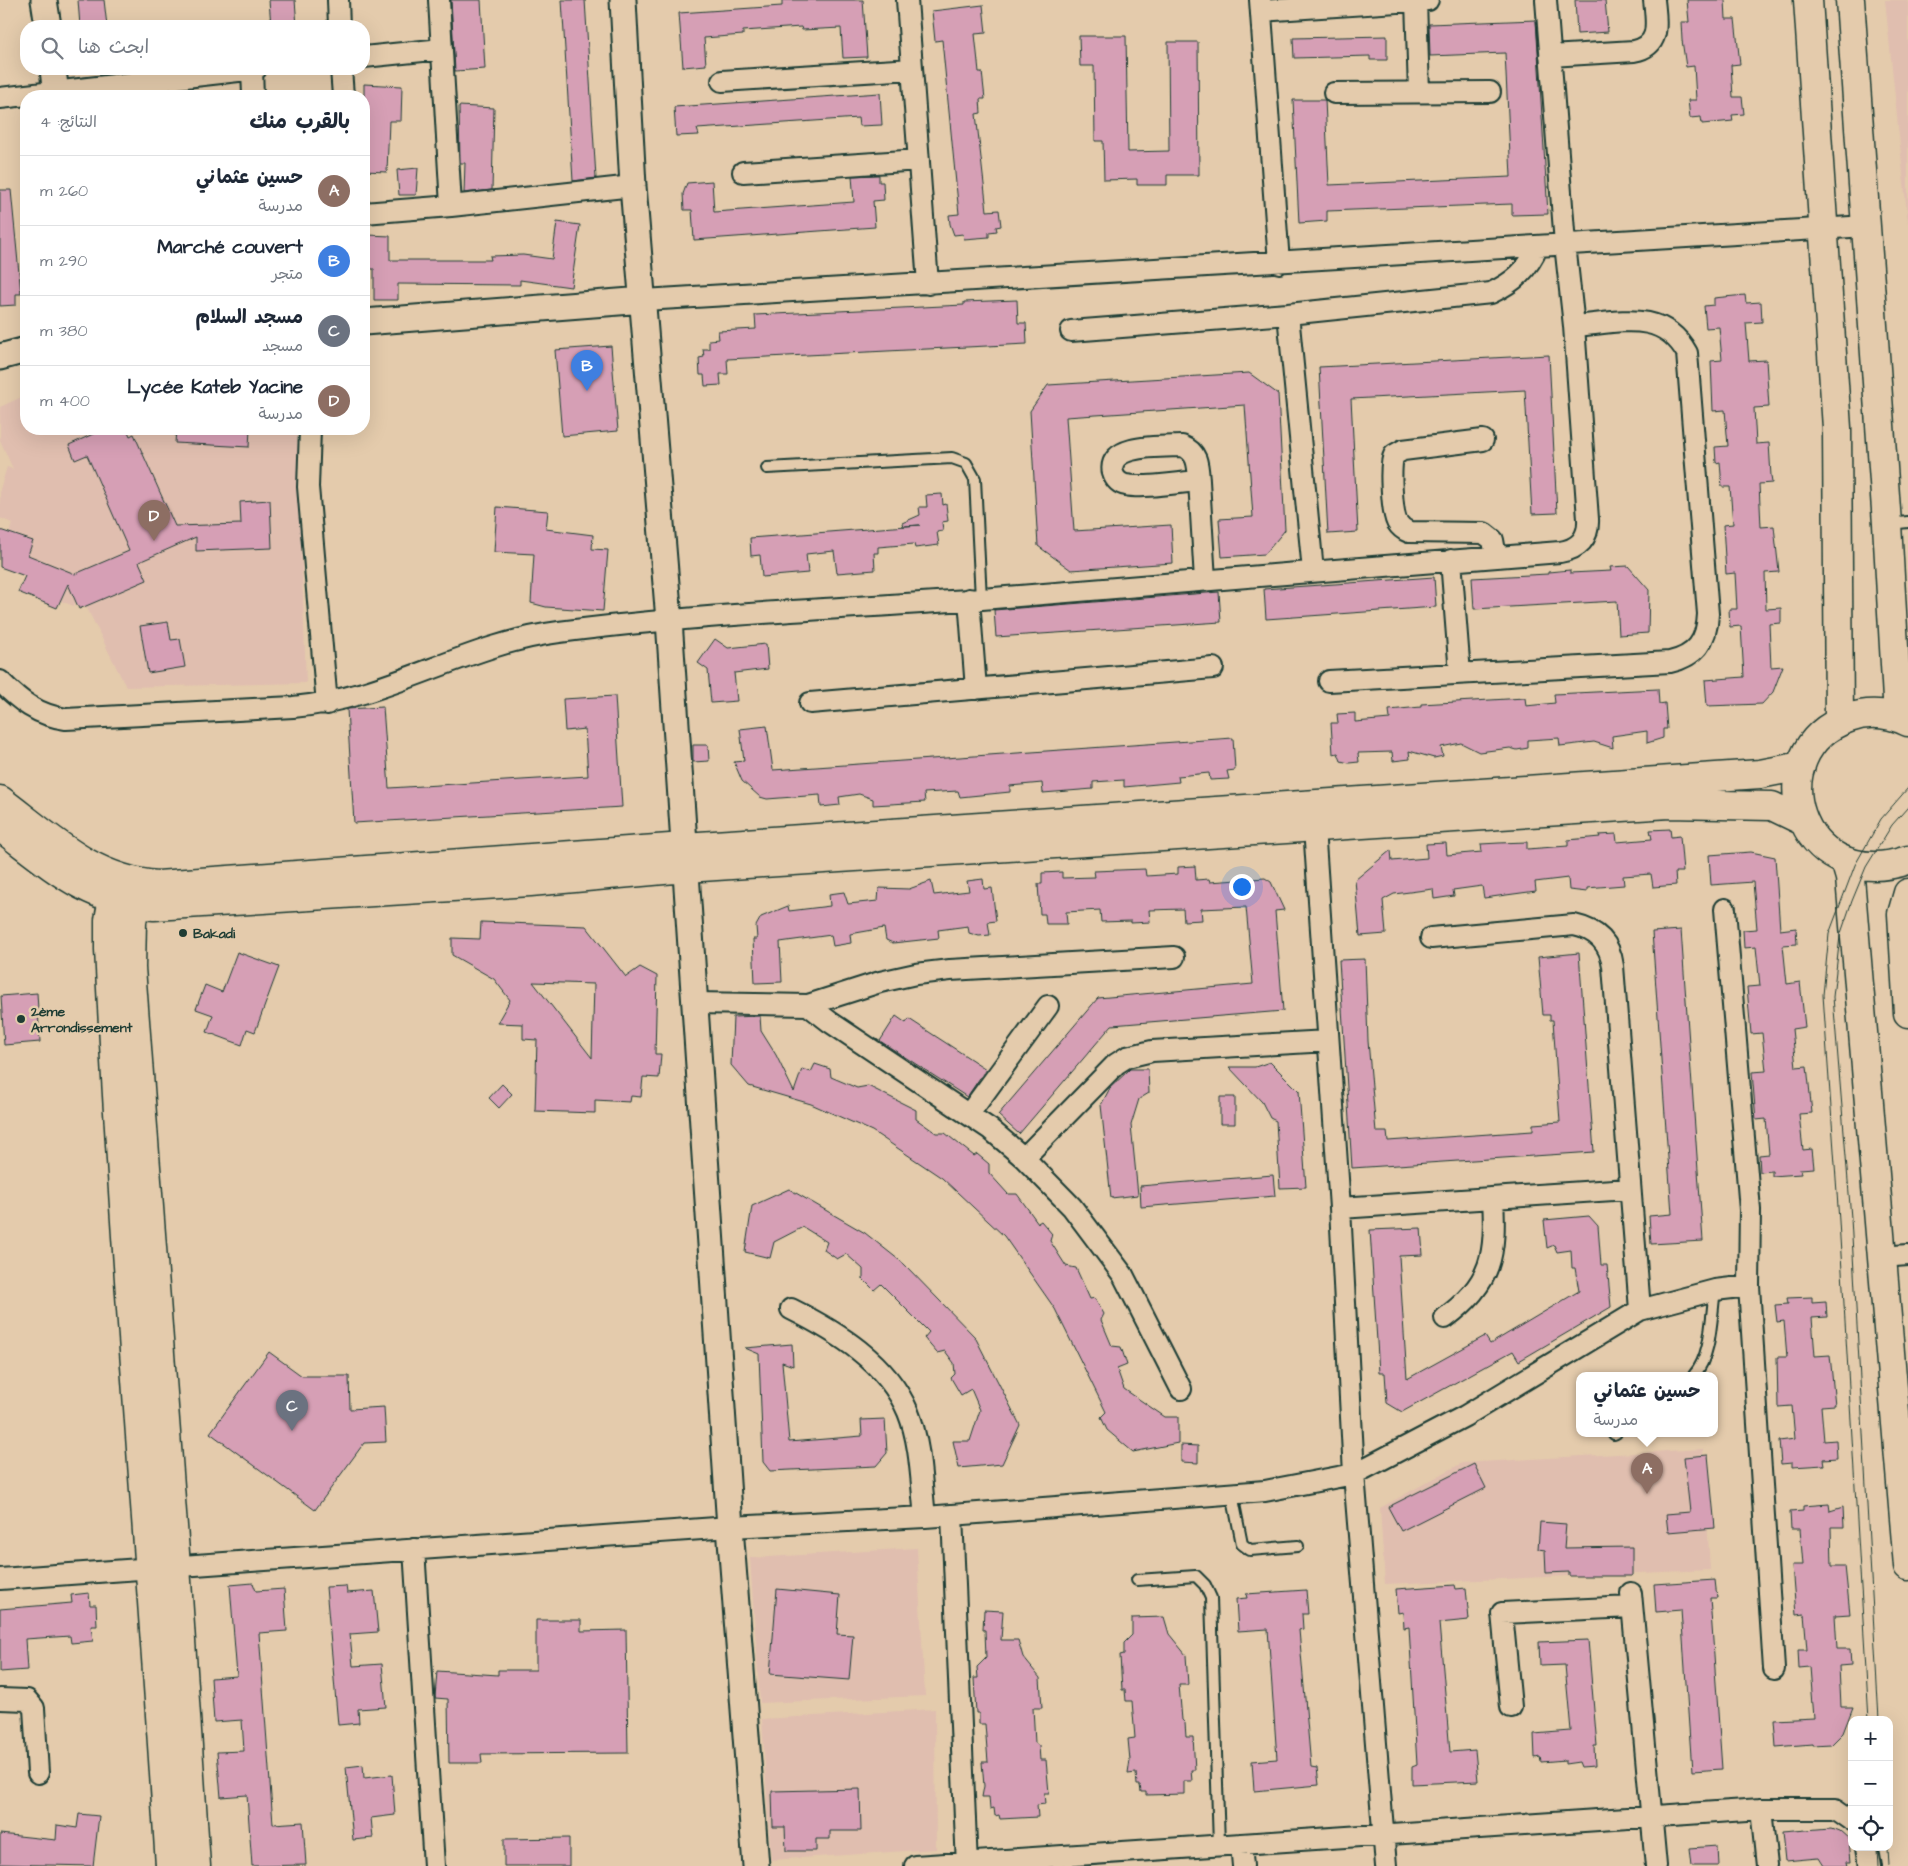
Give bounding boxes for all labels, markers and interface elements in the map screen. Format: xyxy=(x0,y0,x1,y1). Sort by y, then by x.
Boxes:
search box xyxy=(20,20,370,75)
icon: search xyxy=(38,34,66,62)
text: ابحث هنا xyxy=(78,34,149,61)
text: بالقرب منك xyxy=(249,107,350,136)
text: النتائج: 4 xyxy=(40,111,97,133)
text: حسين عثماني xyxy=(196,164,303,191)
text: 260 m xyxy=(40,180,88,202)
text: A xyxy=(329,180,339,202)
text: مدرسة xyxy=(258,195,303,217)
text: Marché couvert xyxy=(157,234,303,261)
text: 290 m xyxy=(40,250,87,272)
text: B xyxy=(328,250,340,272)
text: متجر xyxy=(272,263,303,285)
text: مسجد السلام xyxy=(196,304,303,331)
text: 380 m xyxy=(40,320,87,342)
text: C xyxy=(328,320,340,342)
text: مسجد xyxy=(262,335,303,357)
pin: B xyxy=(571,350,603,391)
text: Lycée Kateb Yacine xyxy=(127,374,303,401)
text: 400 m xyxy=(40,390,90,412)
text: D xyxy=(329,390,339,412)
text: مدرسة xyxy=(258,403,303,425)
pin: D xyxy=(138,500,170,541)
your location xyxy=(1229,874,1255,900)
place label: Bakadi xyxy=(193,924,236,944)
marker: Bakadi xyxy=(177,927,189,939)
place label: 2ème Arrondissement xyxy=(30,1002,133,1038)
marker: 2ème Arrondissement xyxy=(15,1013,27,1025)
popup xyxy=(1576,1372,1718,1437)
text: حسين عثماني xyxy=(1594,1378,1700,1405)
pin: C xyxy=(276,1390,308,1431)
text: مدرسة xyxy=(1594,1409,1638,1431)
pin: A xyxy=(1631,1453,1663,1494)
map controls xyxy=(1848,1716,1893,1851)
button: + xyxy=(1848,1716,1893,1761)
button: − xyxy=(1848,1761,1893,1806)
button: locate xyxy=(1848,1806,1893,1851)

